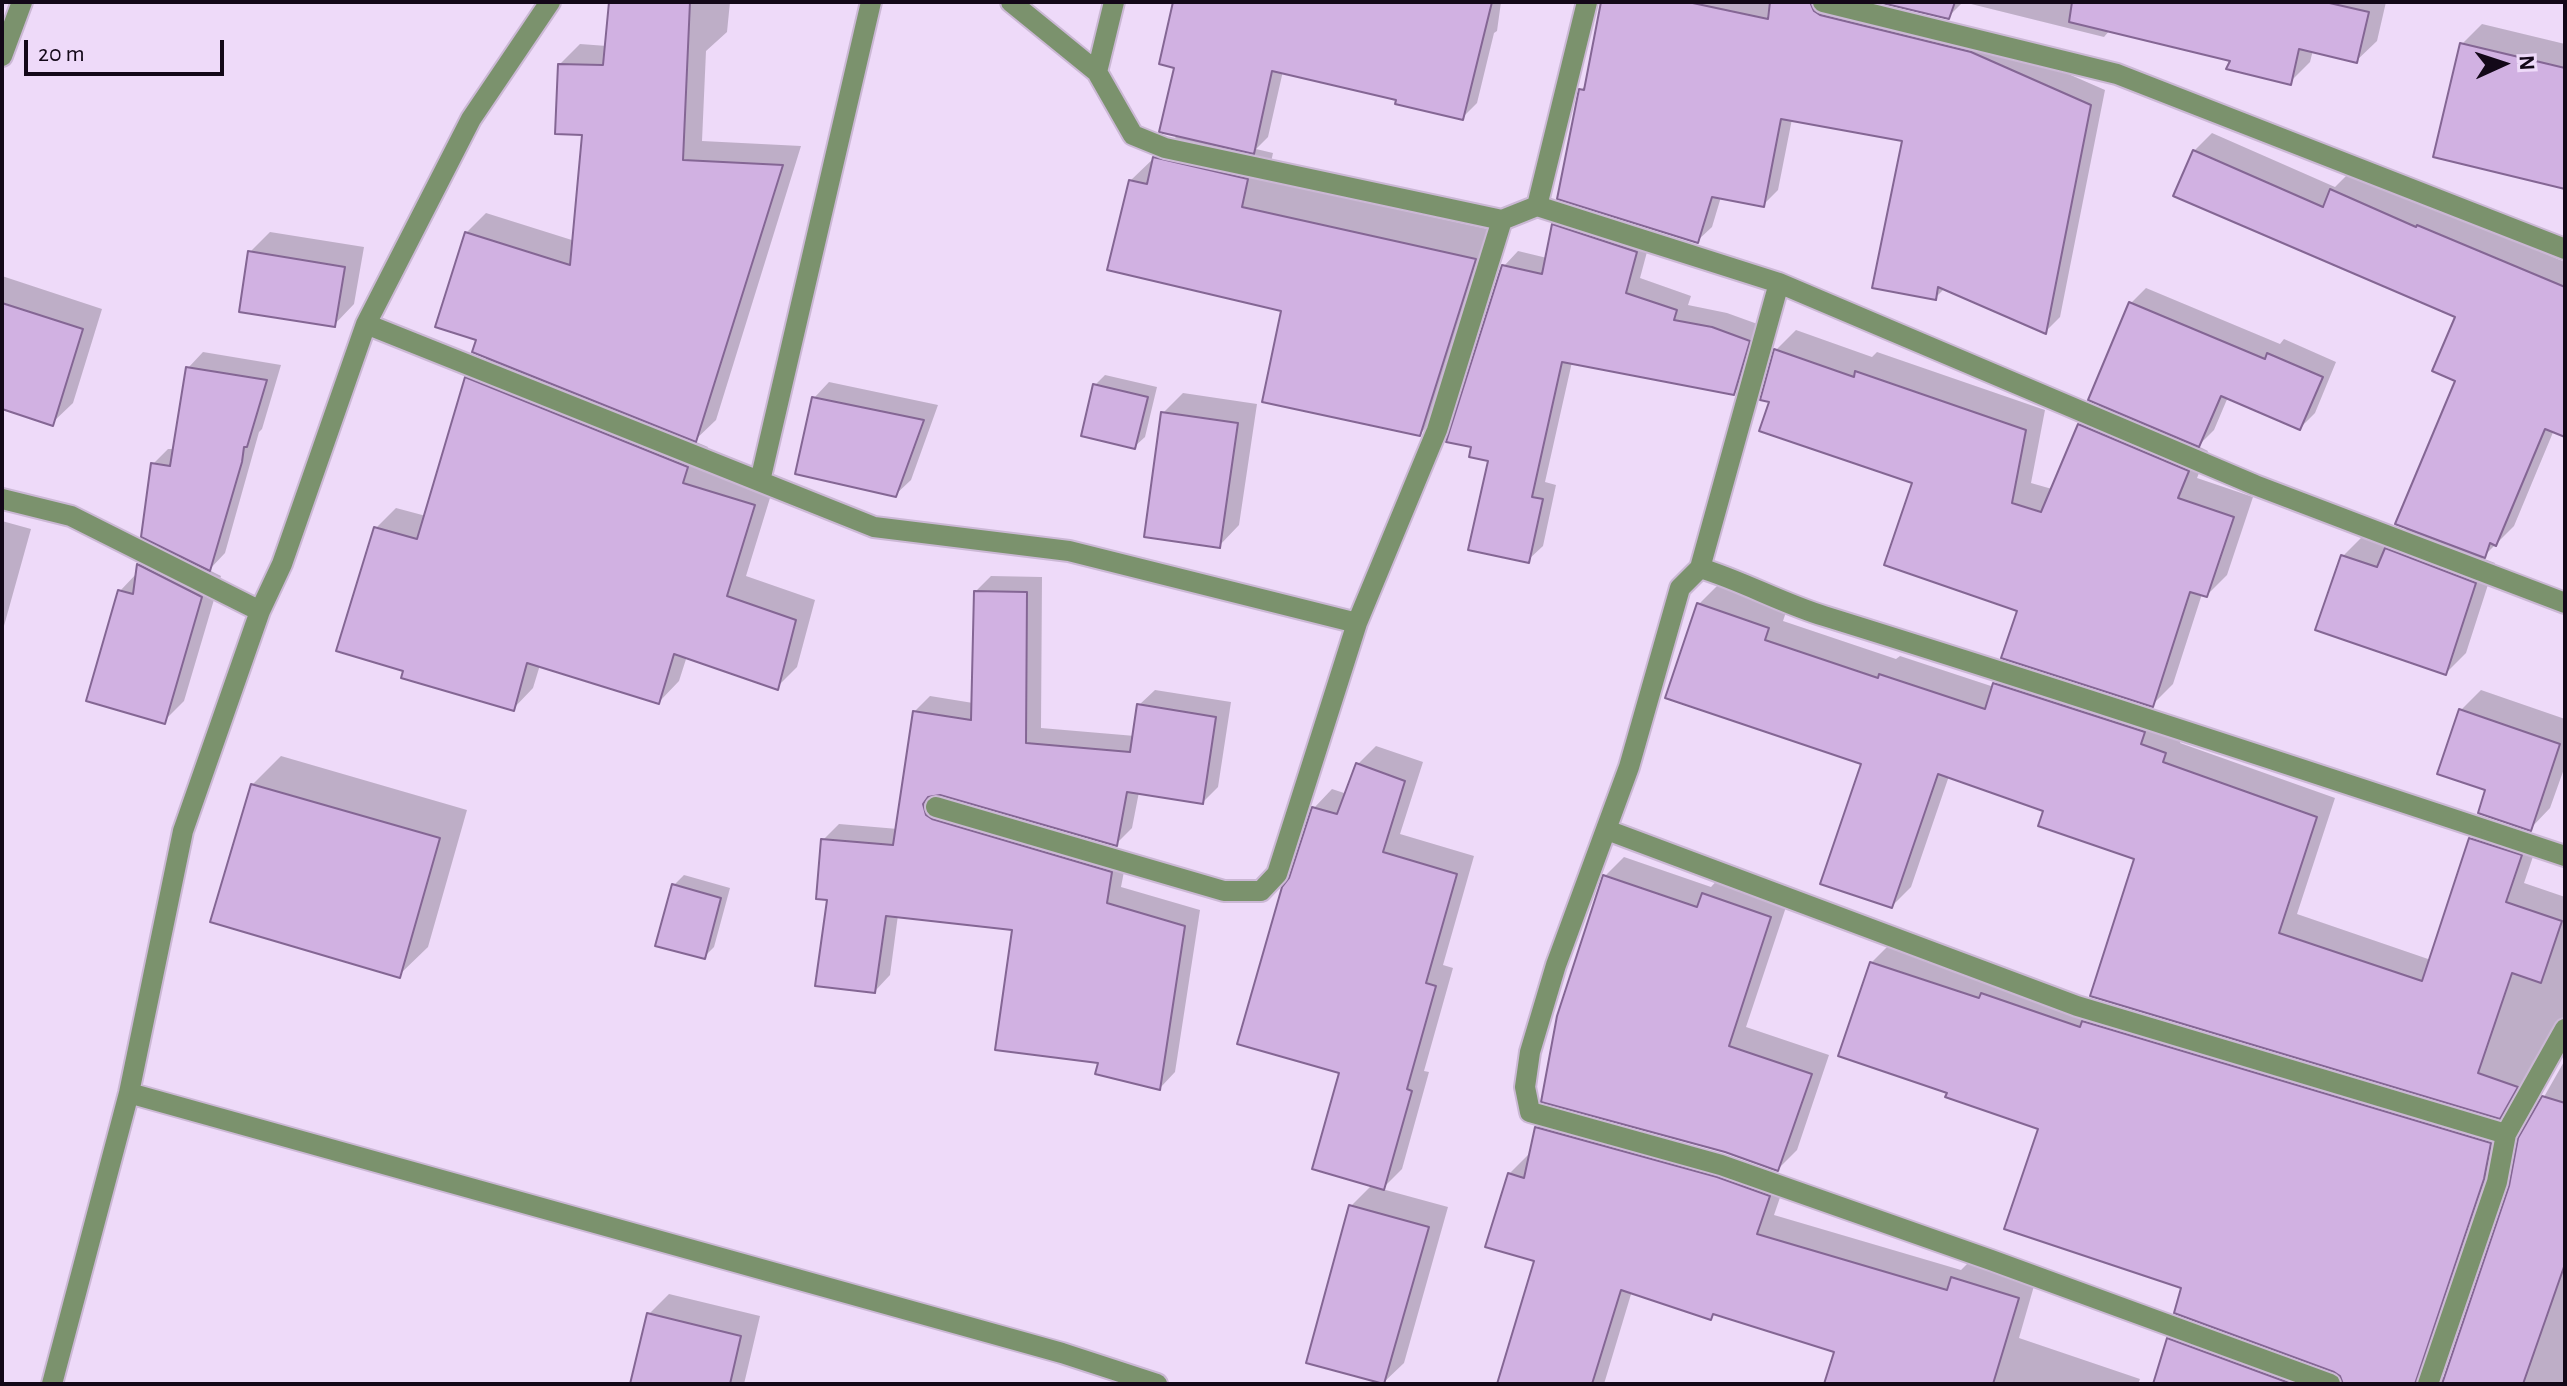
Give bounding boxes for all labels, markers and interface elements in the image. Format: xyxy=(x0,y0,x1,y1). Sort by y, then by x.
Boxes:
scale bar xyxy=(28,24,228,74)
north arrow xyxy=(2463,24,2543,104)
text: 20 m xyxy=(38,42,85,66)
text: N xyxy=(2516,55,2538,71)

